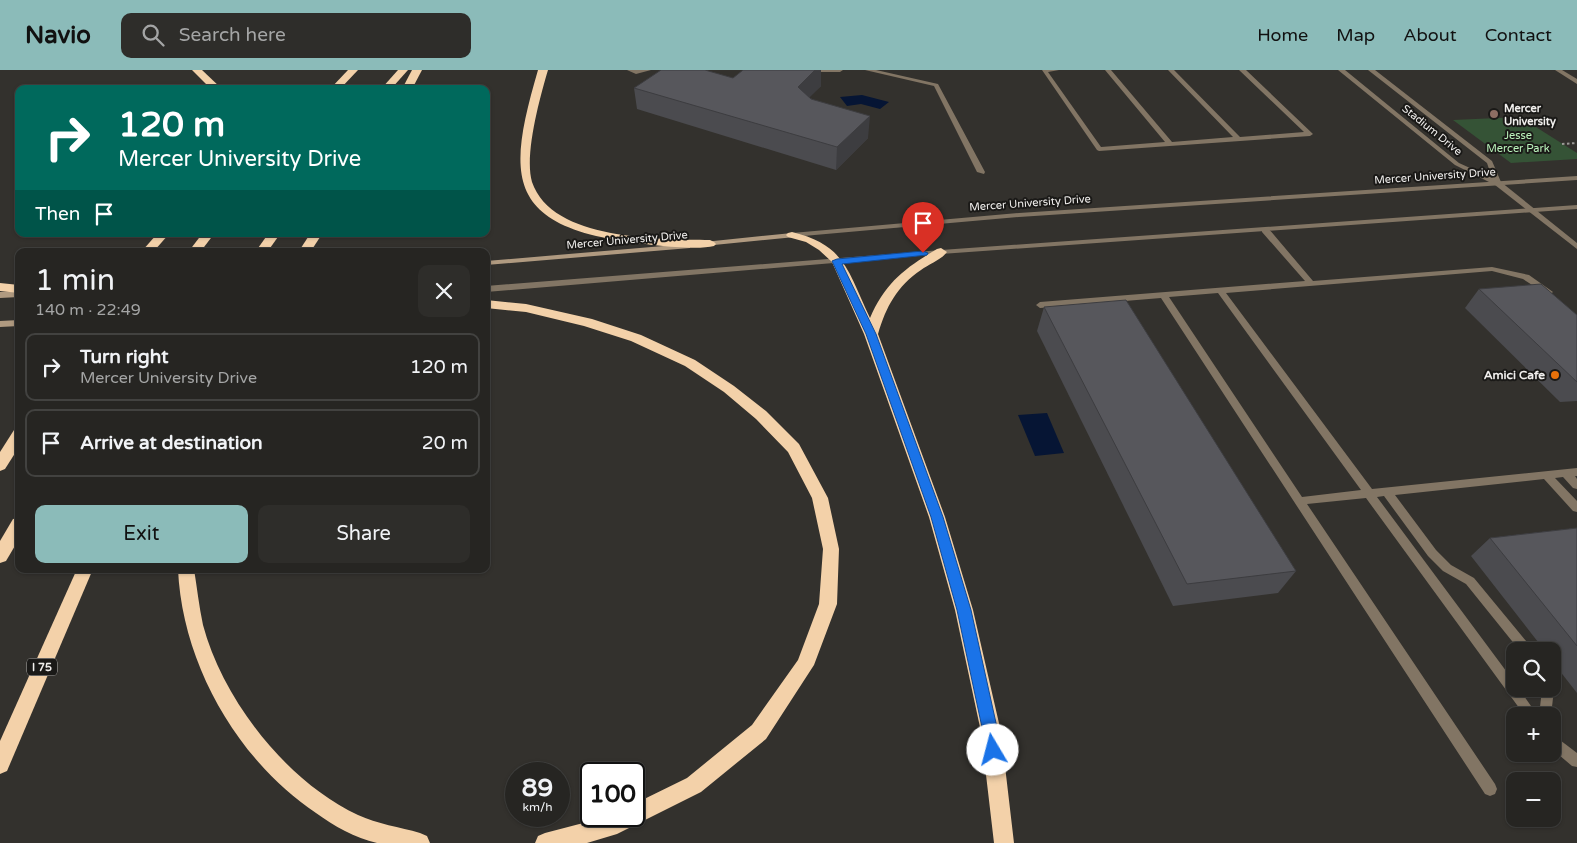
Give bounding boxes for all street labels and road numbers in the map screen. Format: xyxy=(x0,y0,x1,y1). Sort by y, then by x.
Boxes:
street label: Stadium Drive xyxy=(1399,102,1465,158)
street label: Mercer University Drive xyxy=(1374,165,1496,187)
street label: Mercer University Drive xyxy=(969,192,1091,214)
street label: Mercer University Drive xyxy=(566,228,688,252)
road number: I 75 xyxy=(27,658,57,676)

